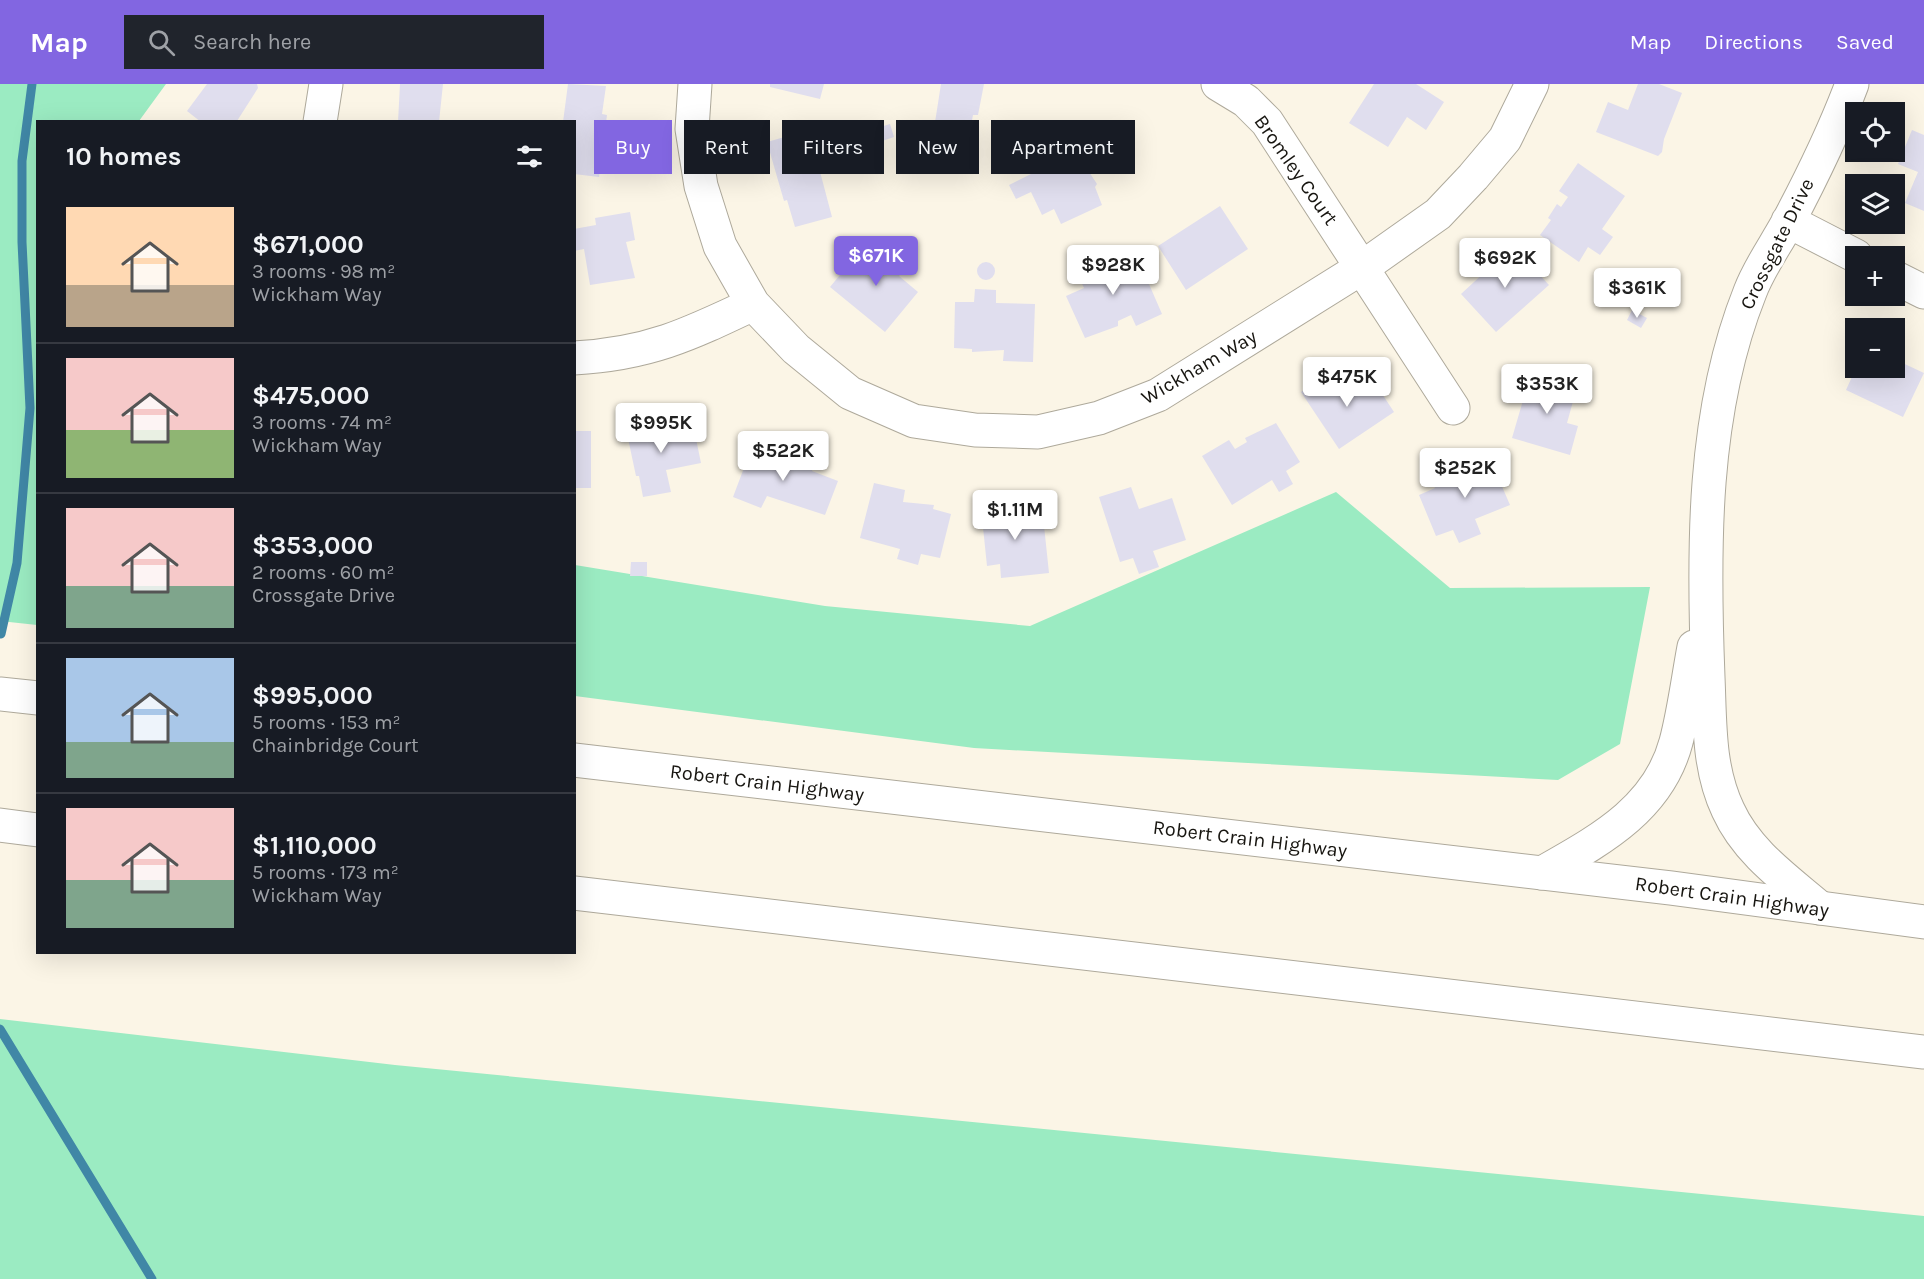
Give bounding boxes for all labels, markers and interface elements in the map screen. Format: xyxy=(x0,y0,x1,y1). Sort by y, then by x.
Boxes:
search box xyxy=(124,15,544,69)
text: Map xyxy=(30,26,88,59)
icon: search xyxy=(145,26,178,59)
text: Search here xyxy=(193,29,311,55)
text: Map xyxy=(1630,30,1671,54)
text: Directions xyxy=(1704,30,1803,54)
text: Saved xyxy=(1836,30,1894,54)
map controls xyxy=(1845,102,1905,378)
button: locate xyxy=(1845,102,1905,162)
street label: Bromley Court xyxy=(1250,110,1343,230)
chip: Buy xyxy=(594,120,672,174)
chip: Rent xyxy=(684,120,770,174)
chip: Filters xyxy=(782,120,884,174)
chip: New xyxy=(896,120,979,174)
chip: Apartment xyxy=(991,120,1135,174)
icon: filters xyxy=(513,140,546,173)
text: 10 homes xyxy=(66,141,181,172)
button: layers xyxy=(1845,174,1905,234)
street label: Crossgate Drive xyxy=(1735,175,1819,313)
text: $671,000 xyxy=(252,229,364,260)
icon: home xyxy=(114,231,186,303)
pin: $671K xyxy=(834,236,918,287)
pin: $692K xyxy=(1463,238,1547,289)
text: $671K xyxy=(848,244,904,267)
pin: $928K xyxy=(1071,245,1155,296)
text: $692K xyxy=(1473,246,1537,269)
button: + xyxy=(1845,246,1905,306)
text: $928K xyxy=(1081,253,1145,276)
text: 3 rooms · 98 m² xyxy=(252,260,395,283)
pin: $361K xyxy=(1595,268,1679,319)
text: $361K xyxy=(1608,276,1666,299)
text: Wickham Way xyxy=(252,283,382,306)
button: − xyxy=(1845,318,1905,378)
street label: Wickham Way xyxy=(1137,325,1261,409)
pin: $475K xyxy=(1305,357,1389,408)
pin: $353K xyxy=(1505,364,1589,415)
text: $475K xyxy=(1317,365,1377,388)
text: $353K xyxy=(1515,372,1579,395)
text: $475,000 xyxy=(252,380,369,411)
icon: home xyxy=(114,382,186,454)
pin: $995K xyxy=(619,403,703,454)
text: 3 rooms · 74 m² xyxy=(252,411,392,434)
text: $995K xyxy=(630,411,692,434)
pin: $522K xyxy=(741,431,825,482)
text: Wickham Way xyxy=(252,434,382,457)
text: $522K xyxy=(752,439,814,462)
pin: $252K xyxy=(1423,448,1507,499)
text: $252K xyxy=(1434,456,1496,479)
pin: $1.11M xyxy=(966,490,1064,541)
text: $1.11M xyxy=(987,498,1043,521)
text: $353,000 xyxy=(252,530,373,561)
icon: home xyxy=(114,532,186,604)
text: 2 rooms · 60 m² xyxy=(252,561,395,584)
text: Crossgate Drive xyxy=(252,584,395,607)
text: $995,000 xyxy=(252,680,373,711)
icon: home xyxy=(114,682,186,754)
text: 5 rooms · 153 m² xyxy=(252,711,401,734)
text: Chainbridge Court xyxy=(252,734,419,757)
street label: Robert Crain Highway xyxy=(669,760,865,806)
street label: Robert Crain Highway xyxy=(1152,816,1348,862)
text: $1,110,000 xyxy=(252,830,377,861)
icon: home xyxy=(114,832,186,904)
text: 5 rooms · 173 m² xyxy=(252,861,399,884)
street label: Robert Crain Highway xyxy=(1634,872,1830,922)
text: Wickham Way xyxy=(252,884,382,907)

